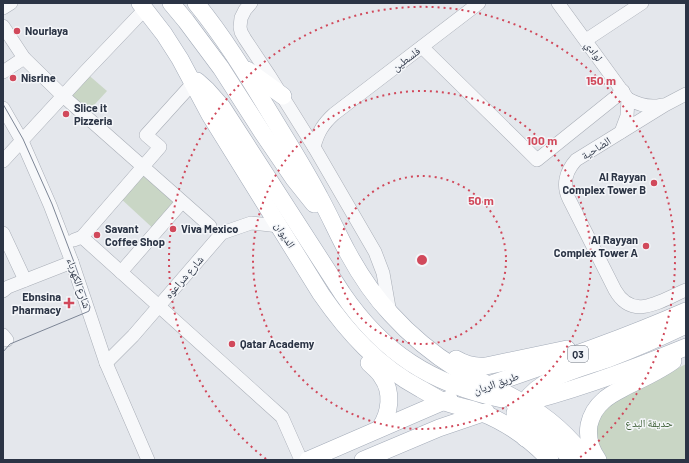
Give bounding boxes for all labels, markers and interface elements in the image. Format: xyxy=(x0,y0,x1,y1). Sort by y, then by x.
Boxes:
place label: Nourlaya xyxy=(25,24,68,37)
marker: Nourlaya xyxy=(12,26,22,36)
street label: لوادي xyxy=(581,38,606,65)
street label: فلسطين xyxy=(389,44,423,74)
place label: Nisrine xyxy=(21,71,56,84)
marker: Nisrine xyxy=(8,73,18,83)
text: 150 m xyxy=(586,73,616,87)
place label: Slice it Pizzeria xyxy=(74,101,113,127)
marker: Slice it Pizzeria xyxy=(61,109,71,119)
text: 100 m xyxy=(527,133,557,147)
street label: الضاحية xyxy=(579,134,613,162)
place label: Al Rayyan Complex Tower B xyxy=(562,170,646,196)
marker: Al Rayyan Complex Tower B xyxy=(649,178,659,188)
text: 50 m xyxy=(468,193,494,207)
street label: الديوان xyxy=(272,219,298,251)
place label: Savant Coffee Shop xyxy=(105,222,165,248)
place label: Viva Mexico xyxy=(181,222,238,235)
marker: Viva Mexico xyxy=(168,224,178,234)
marker: Savant Coffee Shop xyxy=(92,230,102,240)
place label: Al Rayyan Complex Tower A xyxy=(554,233,639,259)
marker: Al Rayyan Complex Tower A xyxy=(641,241,651,251)
street label: شارع شراعوه xyxy=(161,253,207,301)
centre of rings xyxy=(415,253,429,267)
street label: شارع الكهرباء xyxy=(64,256,94,310)
place label: Ebnsina Pharmacy xyxy=(12,290,61,316)
marker: Ebnsina Pharmacy xyxy=(64,298,74,308)
place label: Qatar Academy xyxy=(240,337,315,350)
marker: Qatar Academy xyxy=(227,339,237,349)
road number: Q3 xyxy=(568,346,588,362)
street label: طريق الريان xyxy=(471,369,521,397)
park label: حديقة البدع xyxy=(625,416,673,430)

